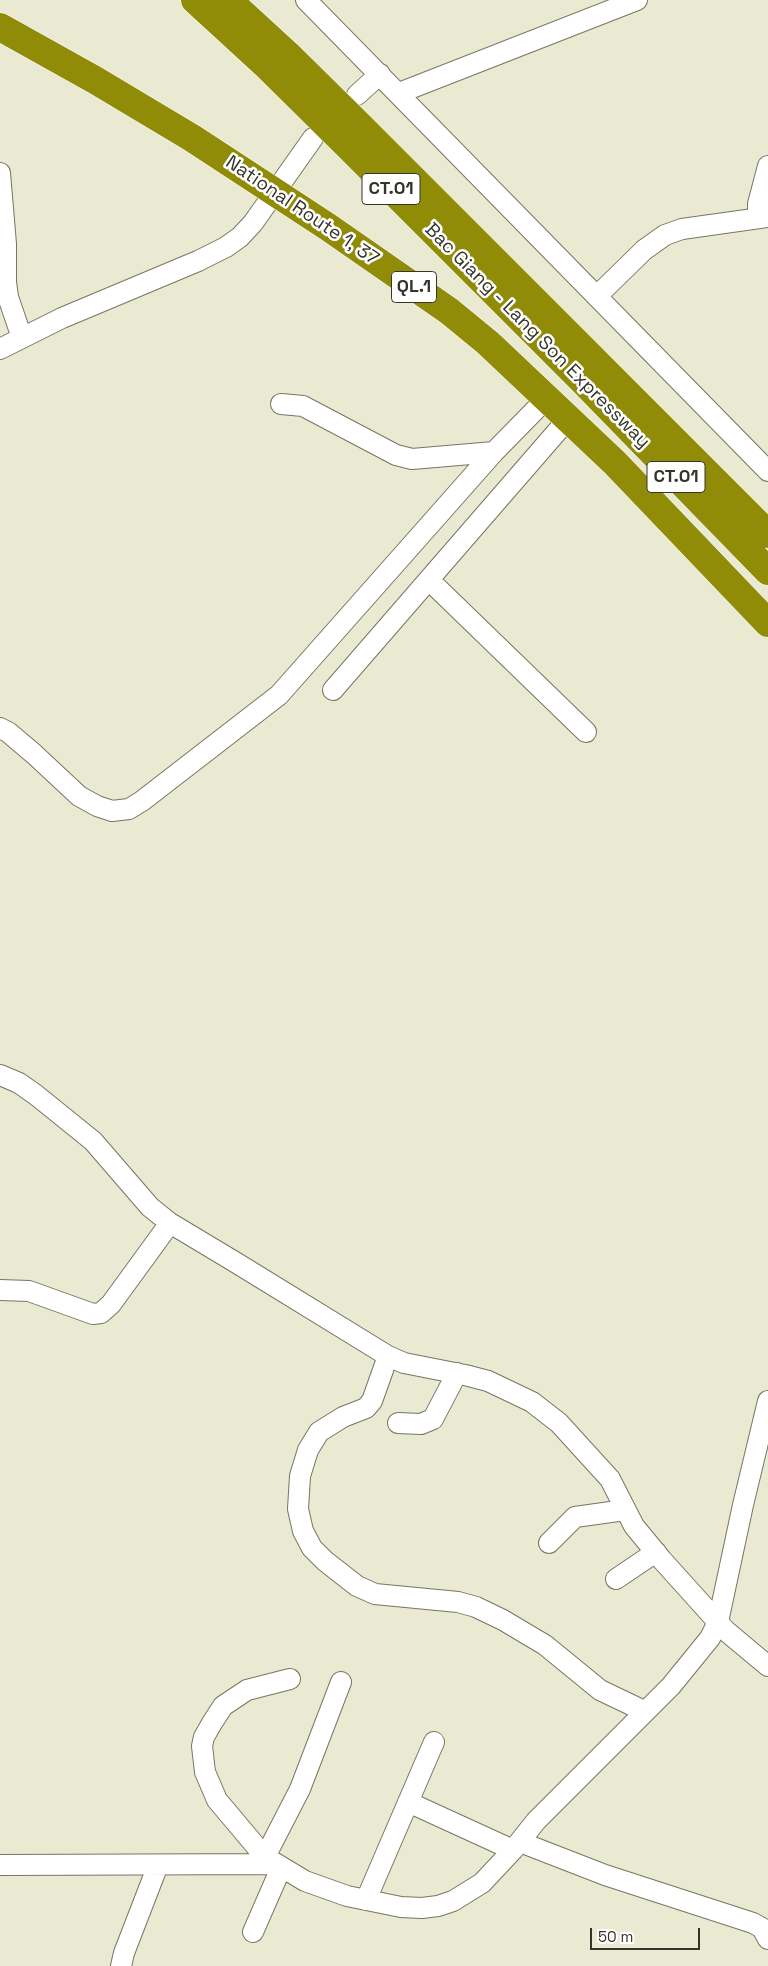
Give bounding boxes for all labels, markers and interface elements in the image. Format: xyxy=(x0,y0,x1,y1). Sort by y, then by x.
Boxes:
street label: National Route 1, 37 xyxy=(221,151,383,271)
road number: CT.01 xyxy=(362,173,420,204)
street label: Bac Giang - Lang Son Expressway xyxy=(420,219,654,453)
road number: QL.1 xyxy=(392,272,436,302)
road number: CT.01 xyxy=(647,462,705,492)
scale bar xyxy=(593,1918,703,1950)
text: 50 m xyxy=(598,1927,633,1946)

